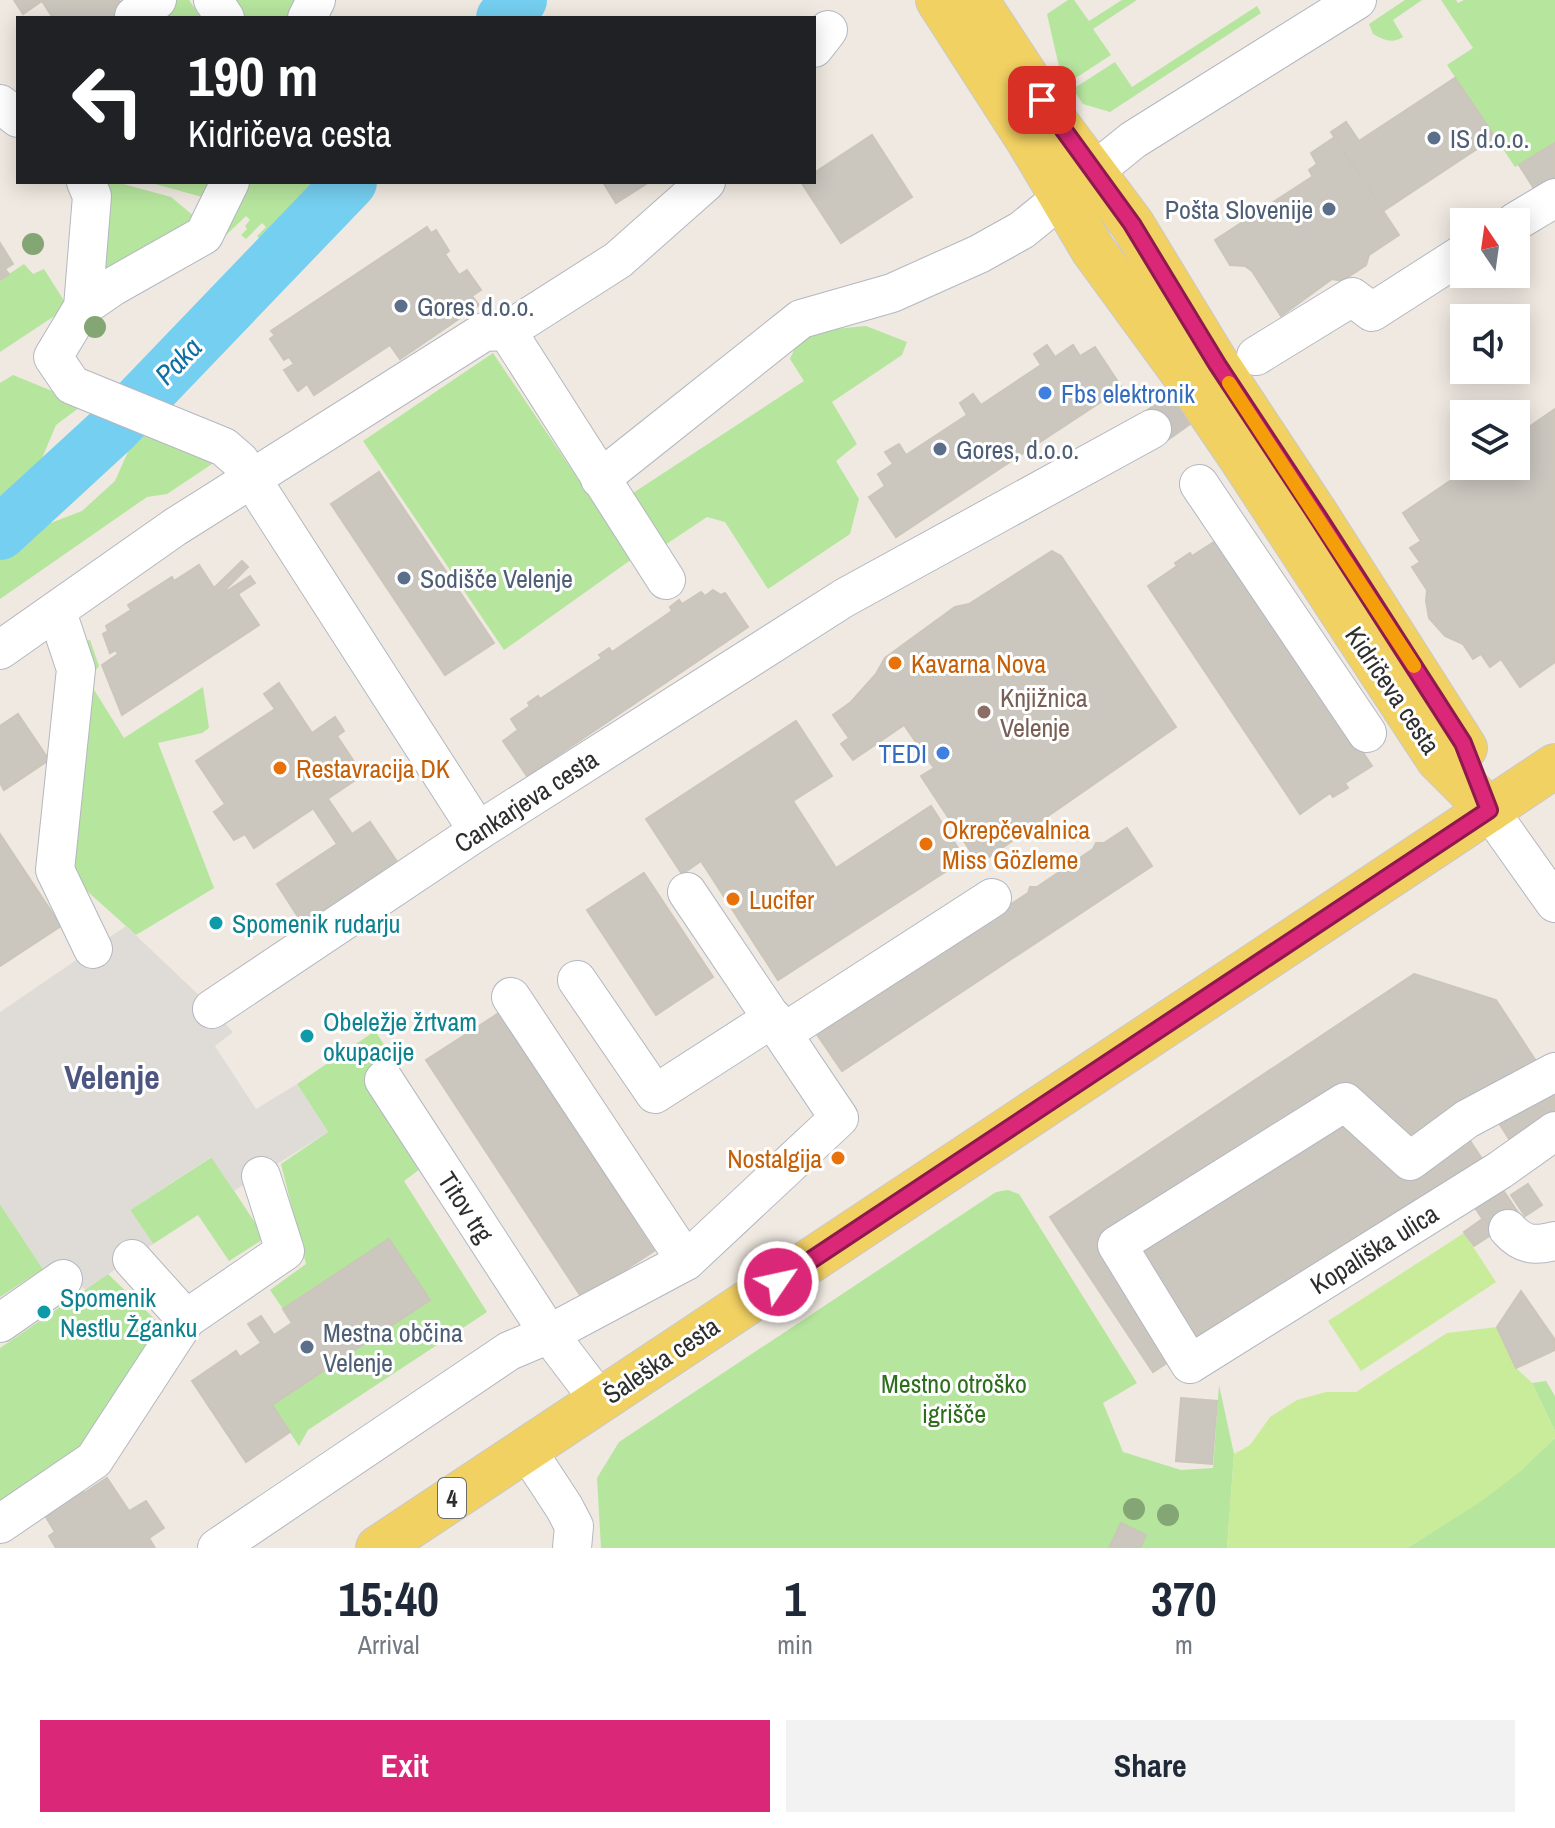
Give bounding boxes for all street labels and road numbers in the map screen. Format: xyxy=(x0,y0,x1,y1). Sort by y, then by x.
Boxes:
street label: Kidričeva cesta xyxy=(1337,619,1449,761)
street label: Cankarjeva cesta xyxy=(447,741,605,861)
street label: Titov trg xyxy=(430,1165,502,1249)
street label: Kopališka ulica xyxy=(1303,1196,1445,1302)
street label: Šaleška cesta xyxy=(596,1308,726,1412)
road number: 4 xyxy=(438,1478,466,1518)

